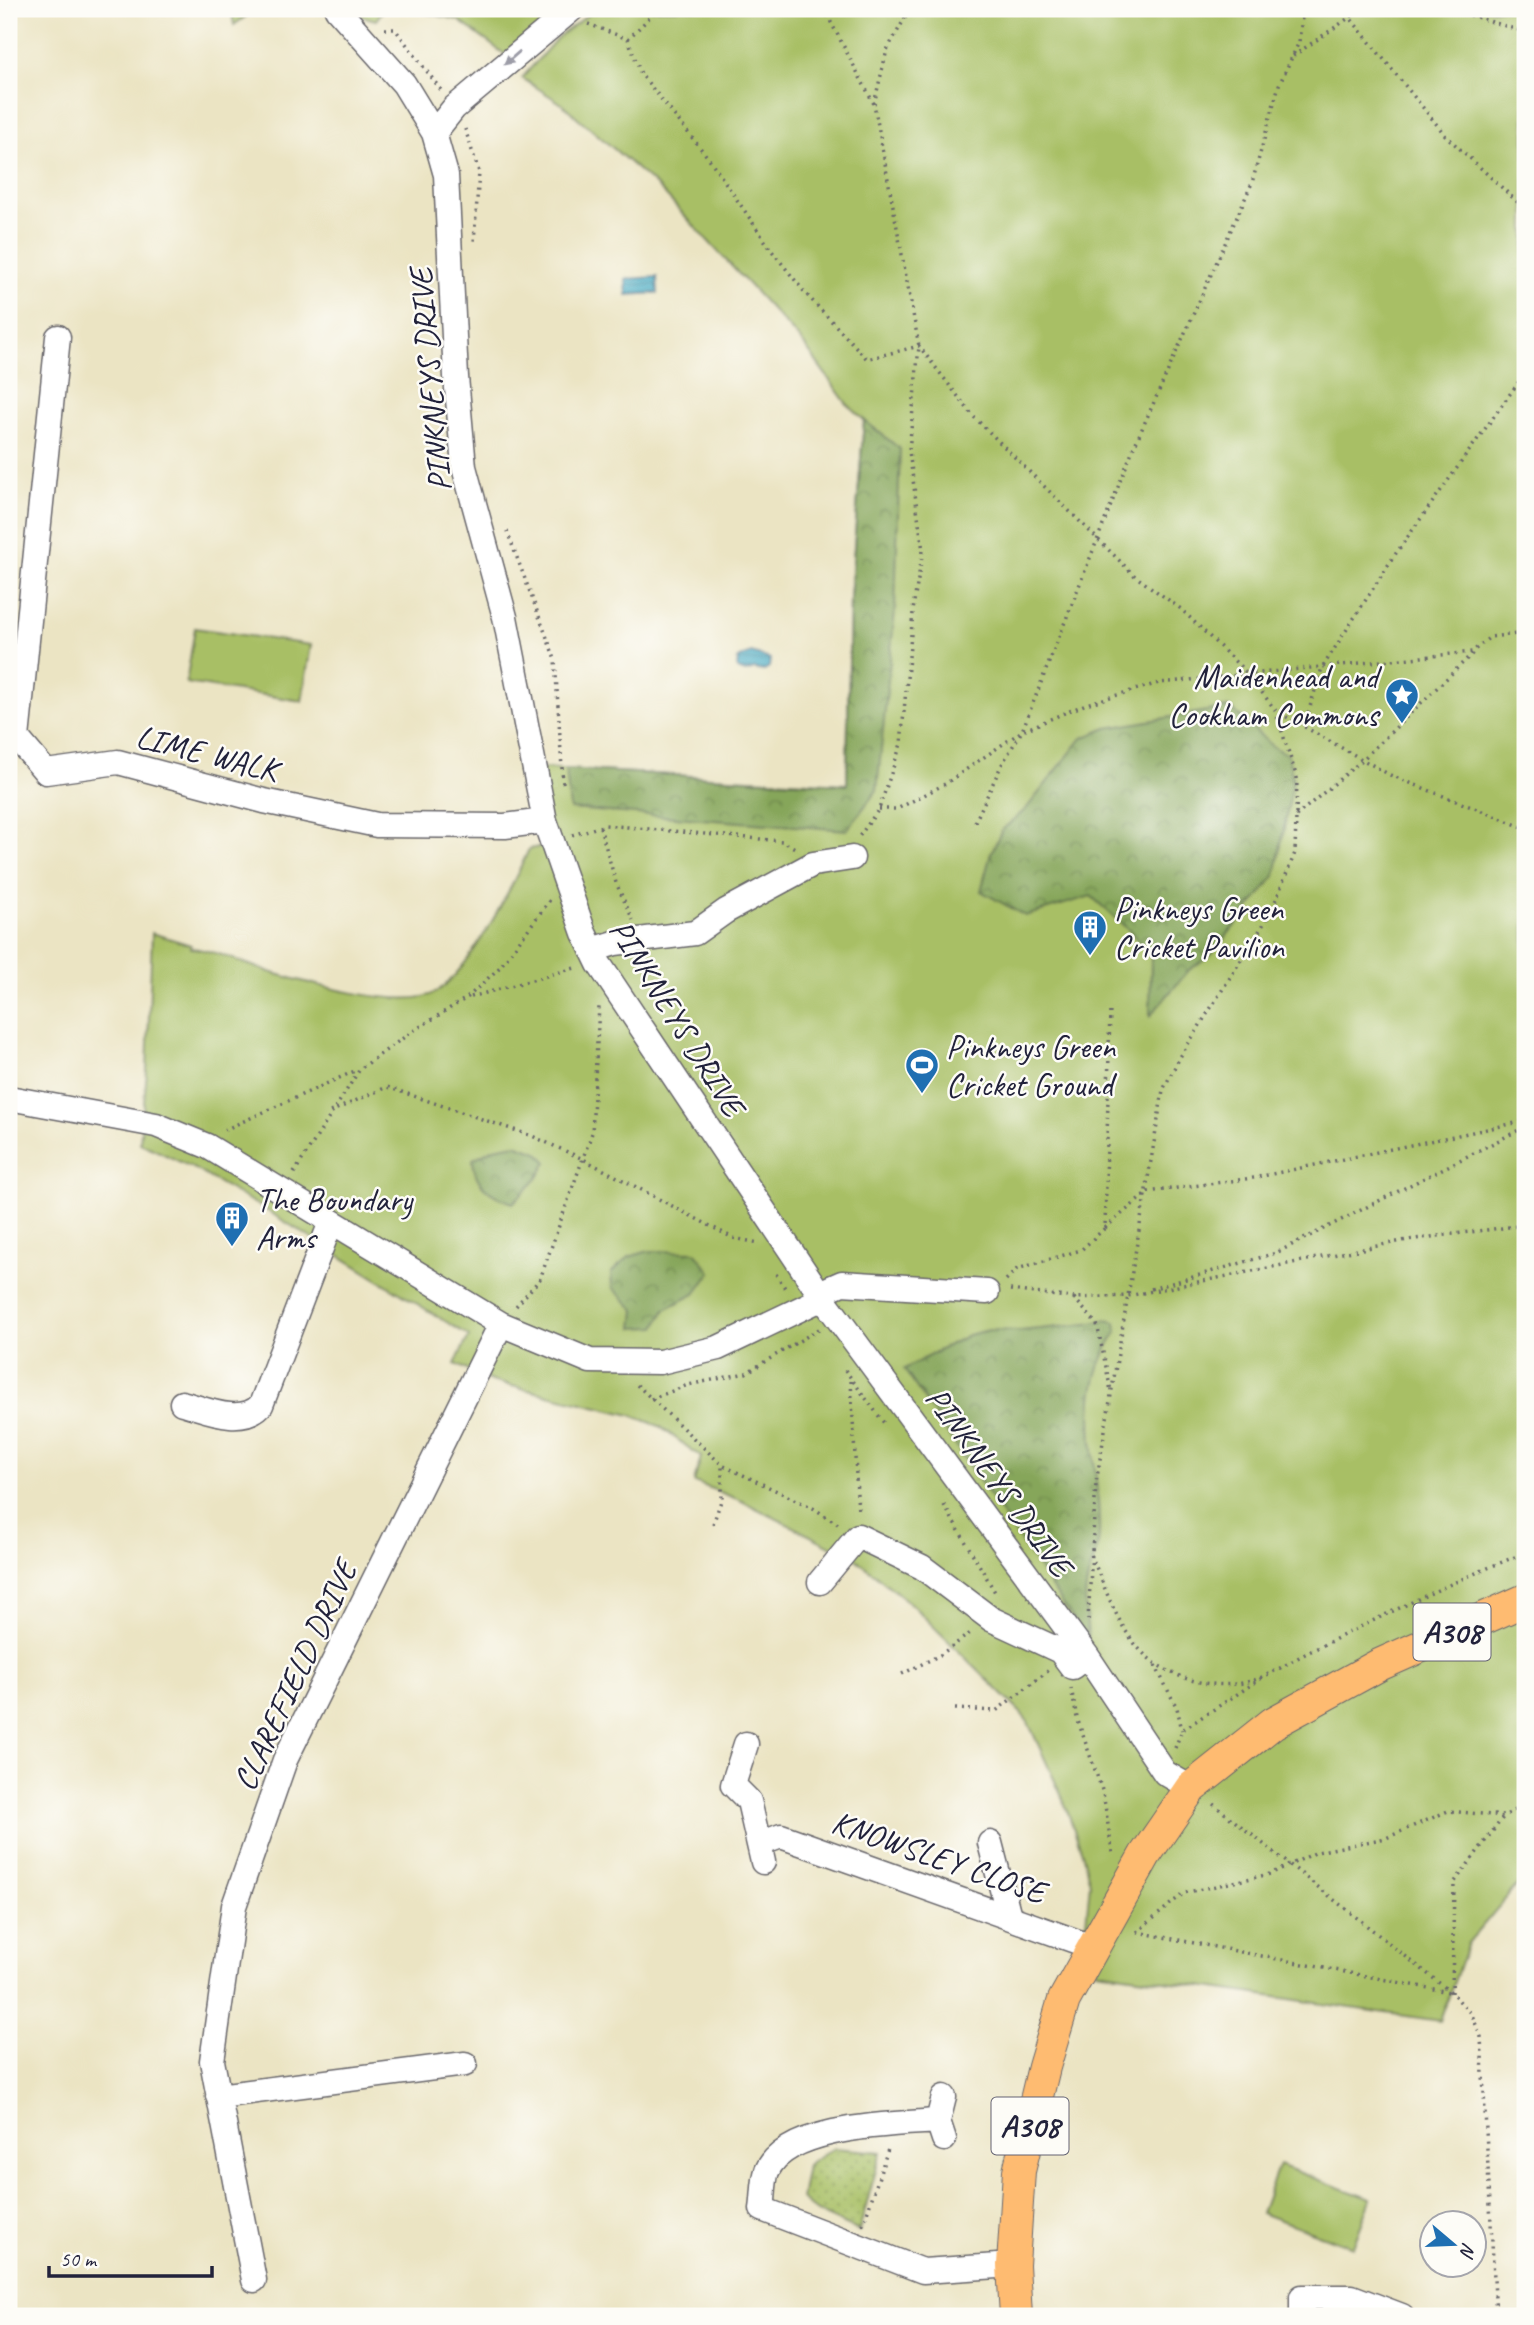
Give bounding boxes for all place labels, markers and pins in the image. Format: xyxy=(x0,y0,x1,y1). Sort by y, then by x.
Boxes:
place label: Maidenhead and Cookham Commons xyxy=(1168,656,1383,736)
place icon: Maidenhead and Cookham Commons xyxy=(1383,676,1421,725)
place label: Pinkneys Green Cricket Pavilion xyxy=(1114,888,1285,968)
building icon: Pinkneys Green Cricket Pavilion xyxy=(1071,908,1109,957)
place label: Pinkneys Green Cricket Ground xyxy=(946,1026,1118,1106)
sports icon: Pinkneys Green Cricket Ground xyxy=(903,1046,941,1095)
place label: The Boundary Arms xyxy=(256,1179,415,1259)
building icon: The Boundary Arms xyxy=(213,1199,251,1248)

